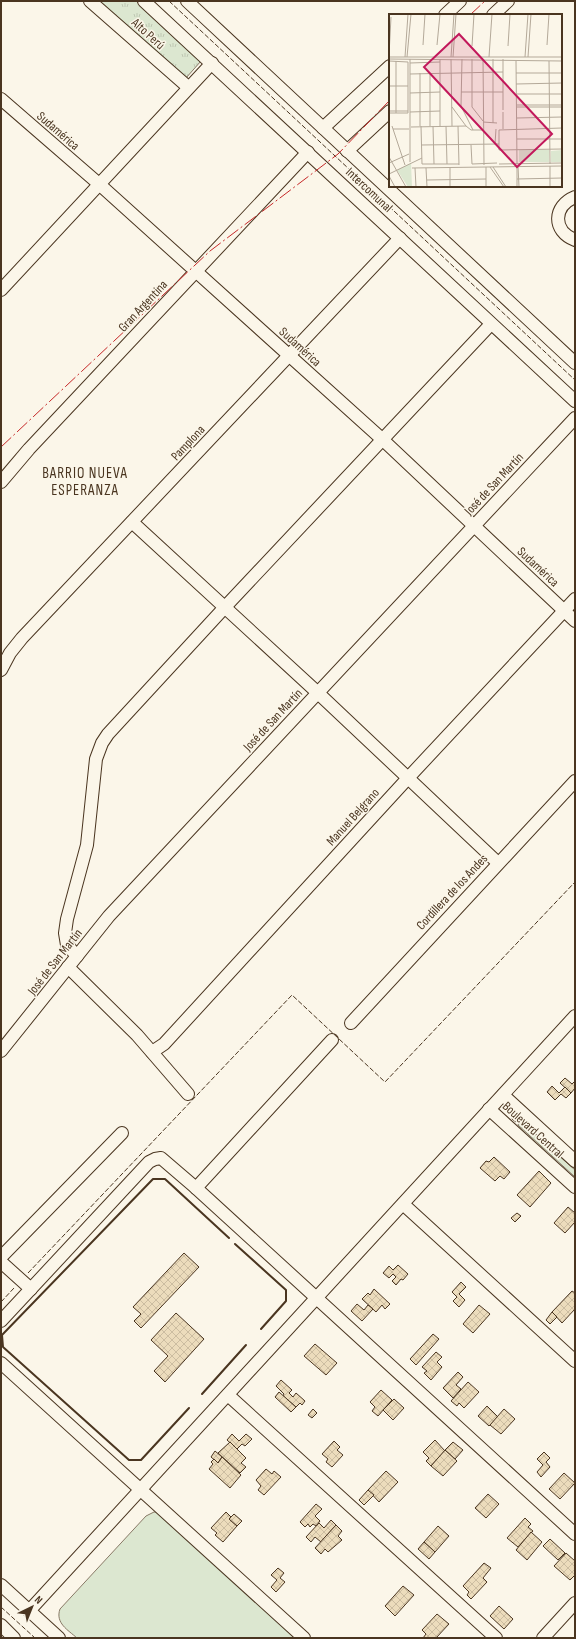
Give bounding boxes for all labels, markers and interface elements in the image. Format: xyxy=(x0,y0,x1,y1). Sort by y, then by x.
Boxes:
street label: Alto Perú xyxy=(127,14,168,53)
inset map xyxy=(389,14,562,187)
street label: Sudamérica xyxy=(33,108,83,154)
street label: Intercomunal xyxy=(342,164,396,216)
street label: Gran Argentina xyxy=(115,277,171,335)
street label: Sudamérica xyxy=(276,324,324,370)
street label: Pamplona xyxy=(168,422,208,464)
street label: José de San Martín xyxy=(460,449,527,519)
district label: BARRIO NUEVA ESPERANZA xyxy=(42,464,128,500)
street label: Sudamérica xyxy=(514,544,562,590)
street label: José de San Martín xyxy=(239,685,306,755)
street label: Manuel Belgrano xyxy=(323,785,383,849)
street label: Cordillera de los Andes xyxy=(413,851,491,933)
street label: José de San Martín xyxy=(24,926,86,999)
street label: Boulevard Central xyxy=(499,1098,567,1162)
north arrow xyxy=(12,1587,52,1627)
text: N xyxy=(32,1593,45,1607)

